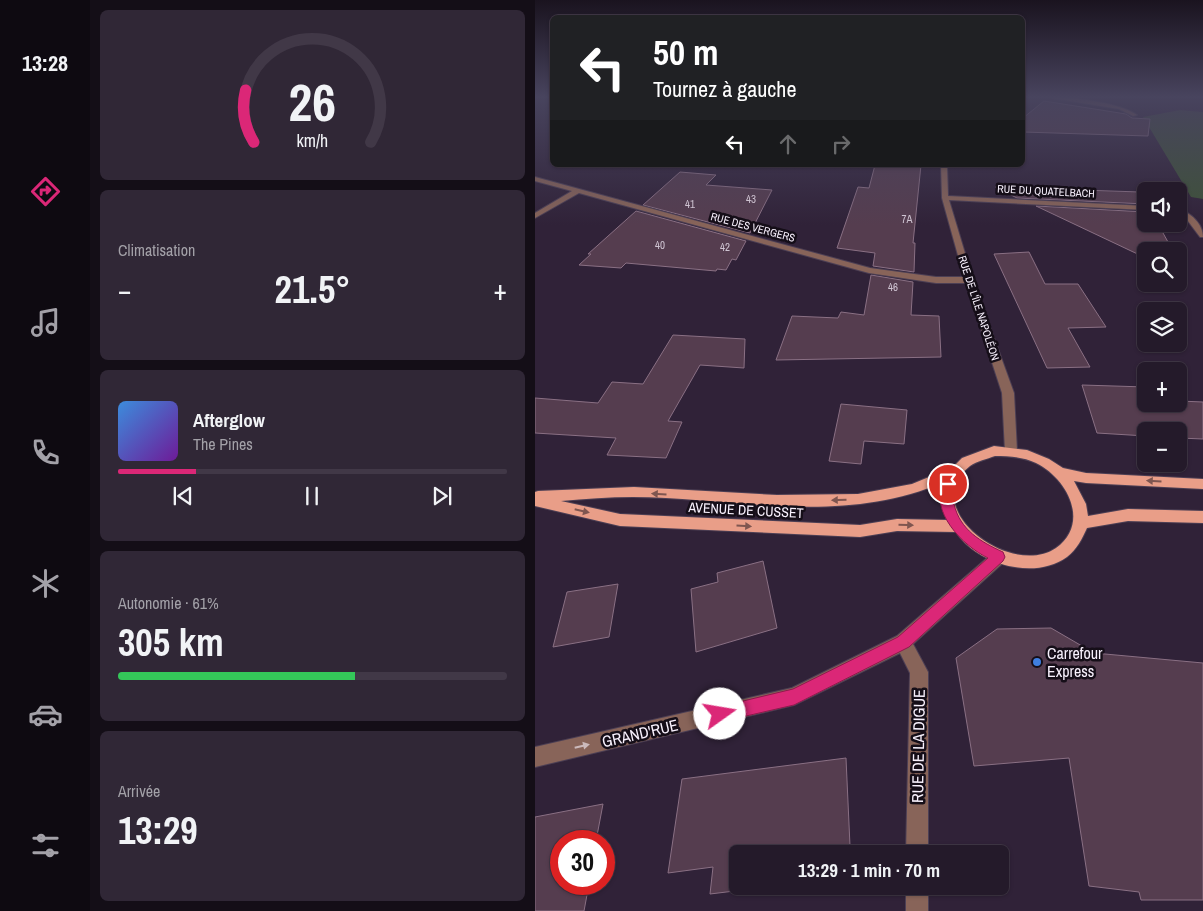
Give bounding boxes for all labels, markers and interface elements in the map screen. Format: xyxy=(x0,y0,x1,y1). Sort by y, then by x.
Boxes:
text: 50 m xyxy=(653,29,718,76)
icon: left xyxy=(570,35,635,100)
text: 13:28 xyxy=(22,48,68,78)
text: 26 xyxy=(289,67,336,137)
text: Tournez à gauche xyxy=(653,74,796,104)
text: km/h xyxy=(297,129,328,153)
icon: left xyxy=(721,130,749,158)
icon: ahead xyxy=(774,130,802,158)
icon: right xyxy=(827,130,855,158)
icon: directions xyxy=(28,174,63,209)
street label: RUE DU QUATELBACH xyxy=(997,181,1095,201)
map controls xyxy=(1137,182,1187,472)
button: sound xyxy=(1137,182,1187,232)
house number: 43 xyxy=(746,192,756,206)
house number: 41 xyxy=(685,197,695,211)
street label: RUE DES VERGERS xyxy=(709,209,797,245)
house number: 7A xyxy=(901,212,913,226)
house number: 40 xyxy=(655,238,665,252)
text: Climatisation xyxy=(118,239,195,261)
house number: 42 xyxy=(720,240,730,254)
button: search xyxy=(1137,242,1187,292)
street label: RUE DE L'ÎLE NAPOLÉON xyxy=(955,254,1003,362)
text: 21.5° xyxy=(275,264,350,315)
text: − xyxy=(118,271,131,309)
text: + xyxy=(494,271,507,309)
house number: 46 xyxy=(888,280,898,294)
button: layers xyxy=(1137,302,1187,352)
icon: music xyxy=(28,305,63,340)
button: + xyxy=(1137,362,1187,412)
text: Afterglow xyxy=(193,407,265,433)
button: − xyxy=(1137,422,1187,472)
text: The Pines xyxy=(193,433,253,455)
icon: phone xyxy=(28,435,63,470)
pin xyxy=(927,463,969,505)
icon: arrive xyxy=(934,470,962,498)
one-way arrow xyxy=(1146,477,1162,485)
icon: previous xyxy=(169,482,197,510)
icon: pause xyxy=(298,482,326,510)
icon: next xyxy=(428,482,456,510)
one-way arrow xyxy=(651,489,667,497)
one-way arrow xyxy=(831,496,847,504)
street label: AVENUE DE CUSSET xyxy=(687,498,804,522)
one-way arrow xyxy=(575,507,590,515)
one-way arrow xyxy=(898,521,914,529)
one-way arrow xyxy=(736,522,752,530)
icon: climate xyxy=(28,566,63,601)
text: Autonomie · 61% xyxy=(118,592,219,614)
text: 305 km xyxy=(118,617,224,668)
place label: Carrefour Express xyxy=(1047,642,1103,682)
marker: Carrefour Express xyxy=(1031,656,1043,668)
position arrow xyxy=(693,687,745,739)
street label: RUE DE LA DIGUE xyxy=(906,689,930,803)
icon: car xyxy=(28,697,63,732)
street label: GRAND'RUE xyxy=(600,714,680,752)
one-way arrow xyxy=(575,742,590,750)
text: Arrivée xyxy=(118,780,160,802)
text: 13:29 xyxy=(118,805,198,856)
icon: filters xyxy=(28,828,63,863)
speed limit sign: 30 xyxy=(550,830,615,895)
text: 13:29 · 1 min · 70 m xyxy=(798,857,940,883)

